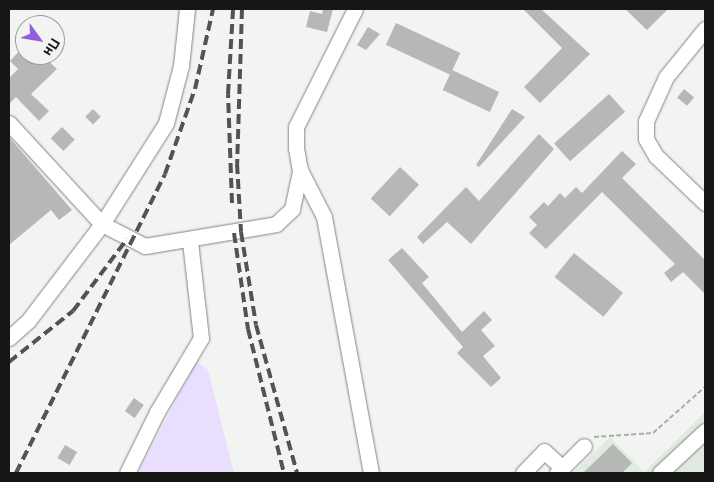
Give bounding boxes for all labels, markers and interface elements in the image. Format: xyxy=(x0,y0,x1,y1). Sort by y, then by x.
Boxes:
north arrow xyxy=(15,15,65,65)
text: Пн xyxy=(40,35,64,59)

